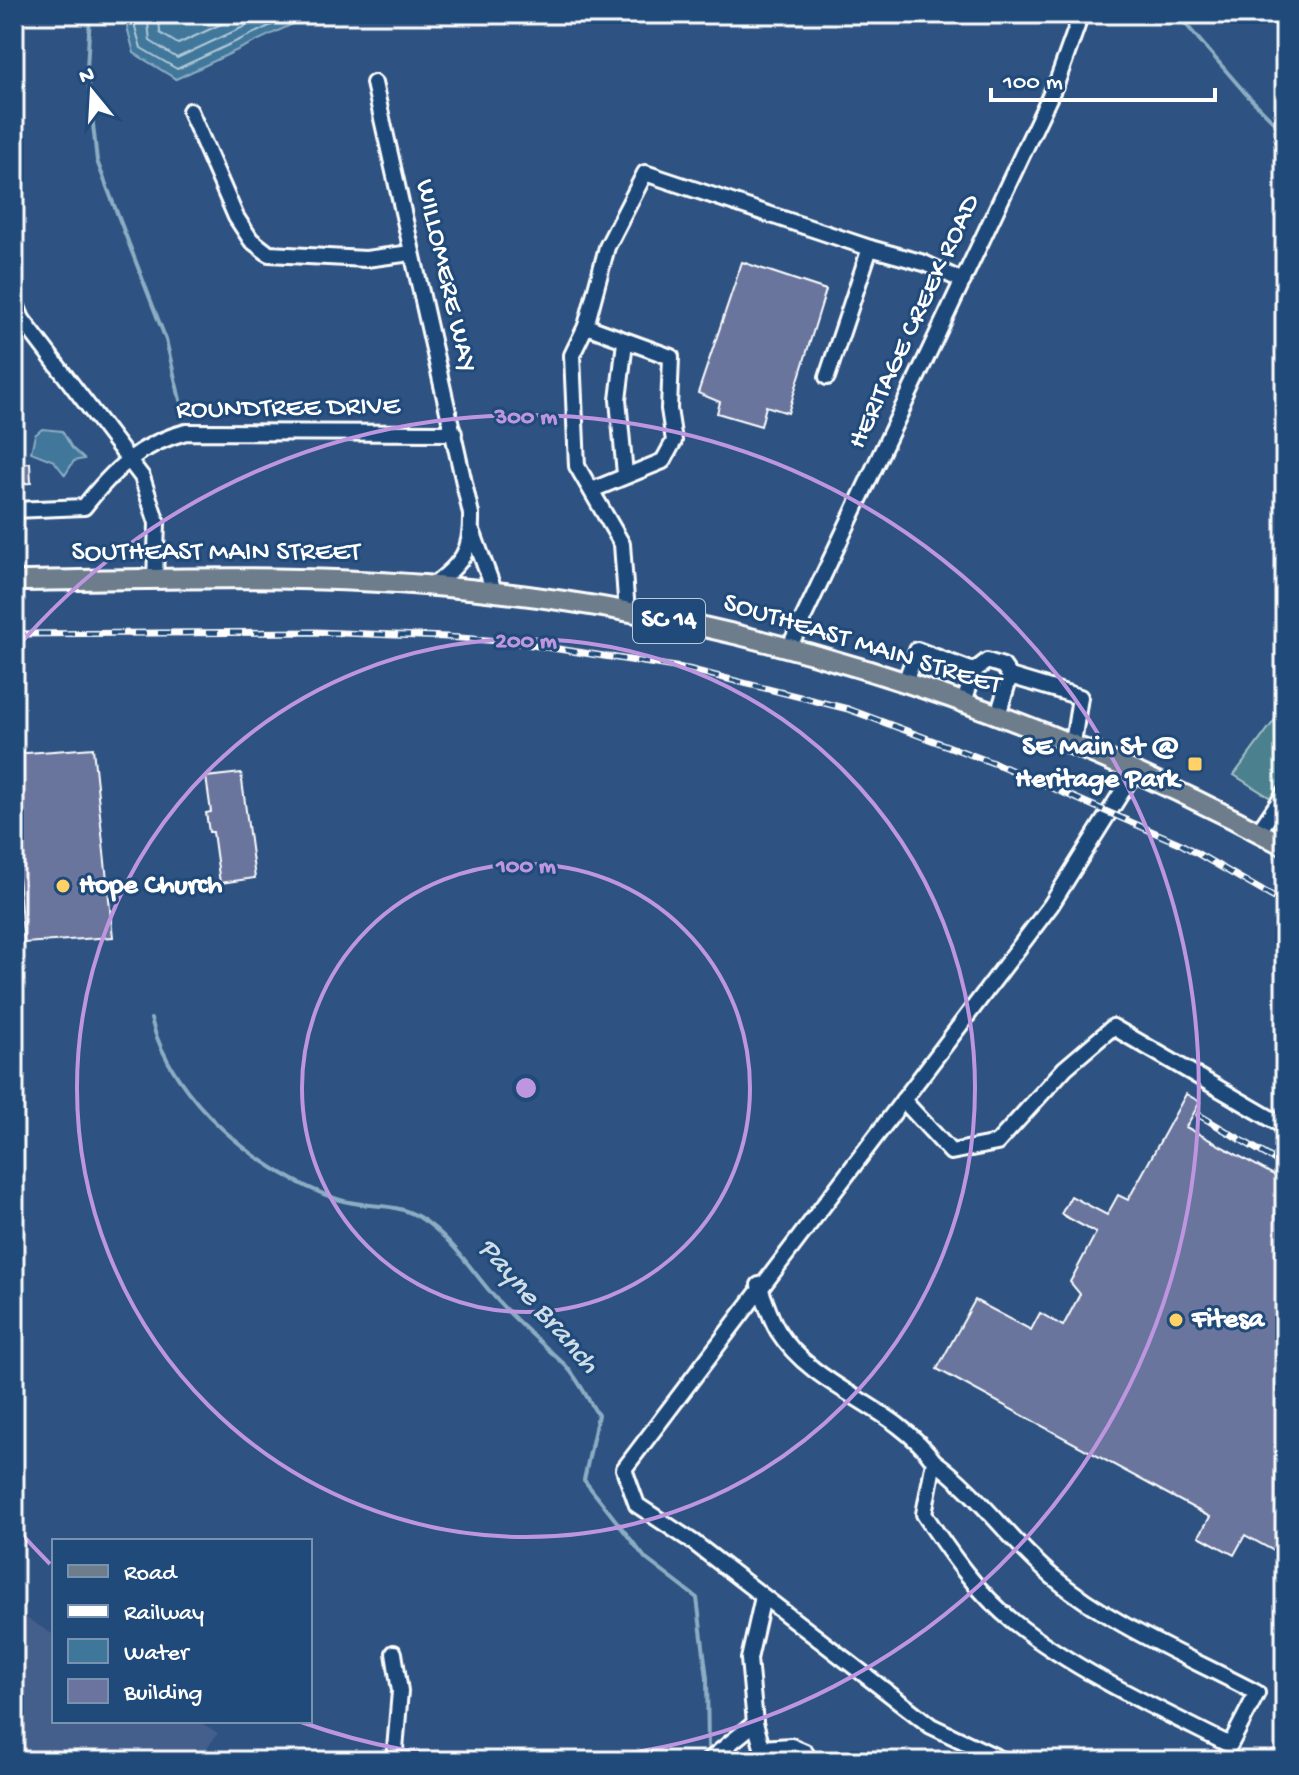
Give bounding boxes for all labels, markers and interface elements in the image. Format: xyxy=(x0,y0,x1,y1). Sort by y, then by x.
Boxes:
north arrow xyxy=(52,52,132,132)
scale bar xyxy=(991,52,1215,102)
text: N xyxy=(76,62,98,91)
text: 100 m xyxy=(1002,69,1063,98)
street label: WILLOMERE WAY xyxy=(407,176,483,376)
street label: HERITAGE CREEK ROAD xyxy=(842,189,989,454)
street label: ROUNDTREE DRIVE xyxy=(176,391,402,427)
text: 300 m xyxy=(494,404,557,433)
street label: SOUTHEAST MAIN STREET xyxy=(72,537,362,570)
street label: SOUTHEAST MAIN STREET xyxy=(719,587,1006,703)
road number: SC 14 xyxy=(633,599,705,643)
text: 200 m xyxy=(495,628,557,657)
place label: SE Main St @ Heritage Park xyxy=(1015,732,1183,797)
marker: SE Main St @ Heritage Park xyxy=(1186,755,1204,773)
text: 100 m xyxy=(495,853,556,882)
place label: Hope Church xyxy=(79,870,222,903)
marker: Hope Church xyxy=(54,877,72,895)
centre of rings xyxy=(512,1074,540,1102)
water label: Payne Branch xyxy=(469,1232,606,1383)
place label: Fitesa xyxy=(1191,1304,1266,1337)
marker: Fitesa xyxy=(1167,1311,1185,1329)
legend xyxy=(52,1539,312,1723)
text: Road xyxy=(124,1560,178,1589)
text: Railway xyxy=(124,1600,204,1629)
text: Water xyxy=(124,1640,191,1669)
text: Building xyxy=(123,1680,202,1709)

